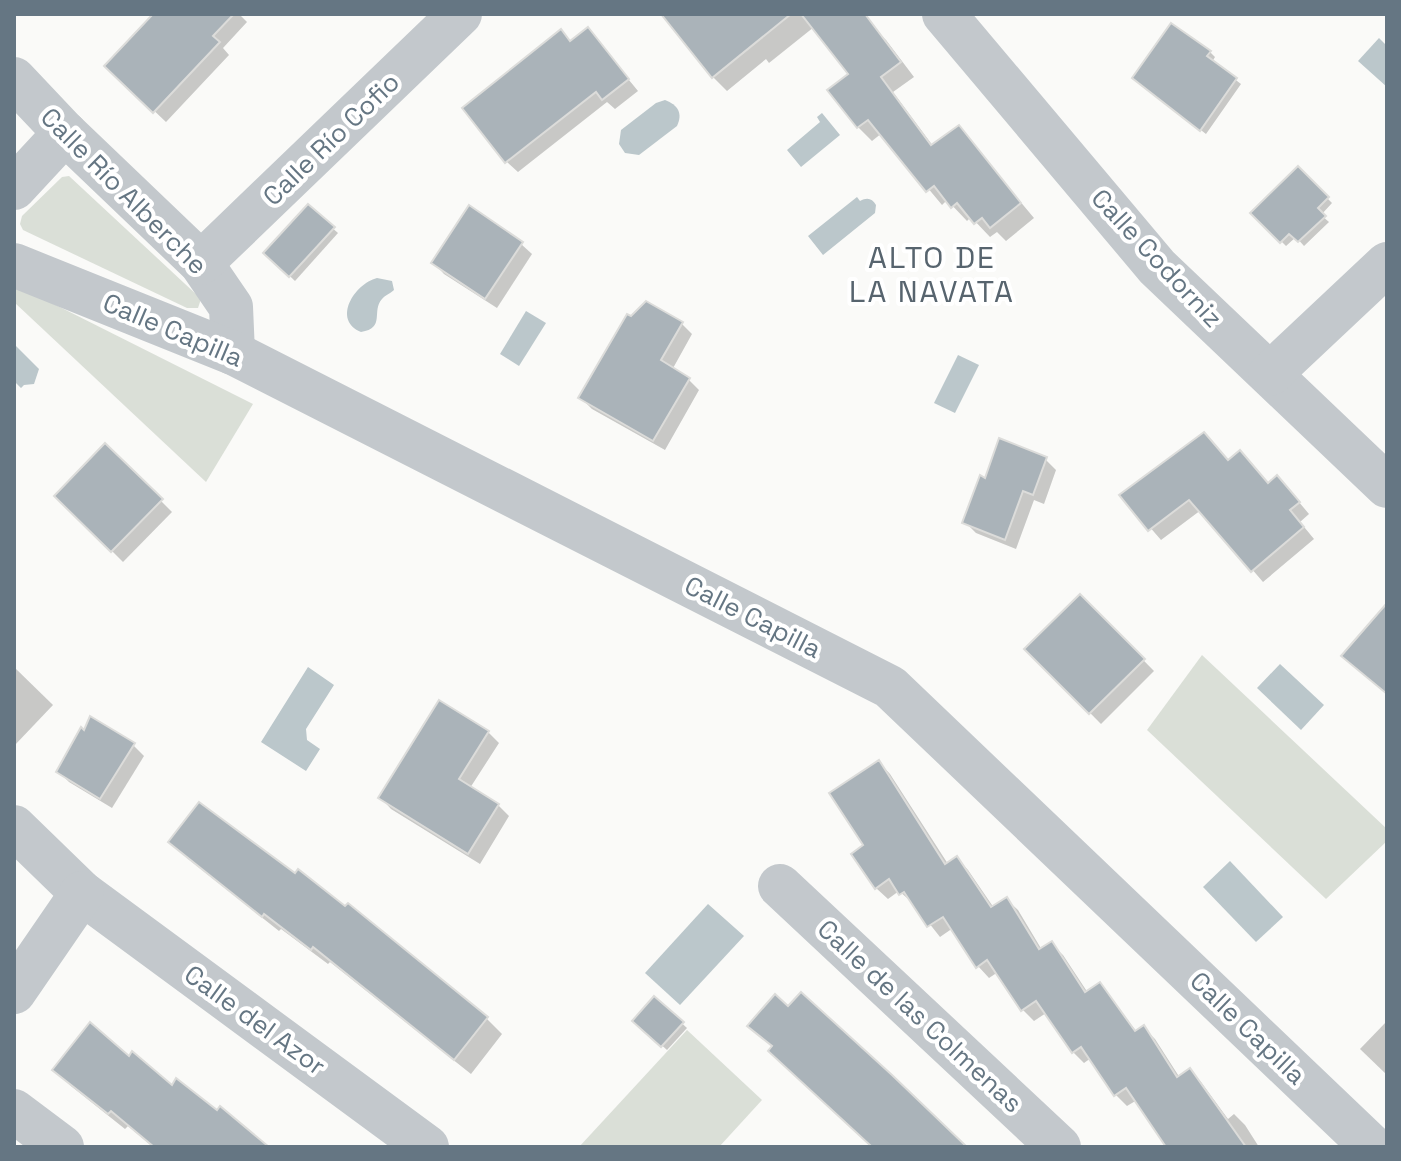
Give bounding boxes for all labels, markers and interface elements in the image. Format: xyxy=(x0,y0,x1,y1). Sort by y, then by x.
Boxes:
street label: Calle Río Cofio xyxy=(255,65,407,213)
street label: Calle Río Alberche xyxy=(33,100,215,282)
street label: Calle Codorniz xyxy=(1084,181,1230,335)
district label: ALTO DE LA NAVATA xyxy=(849,238,1015,311)
street label: Calle Capilla xyxy=(98,285,248,375)
street label: Calle Capilla xyxy=(679,568,827,666)
street label: Calle de las Colmenas xyxy=(810,912,1030,1120)
street label: Calle del Azor xyxy=(178,957,332,1083)
street label: Calle Capilla xyxy=(1183,964,1313,1092)

